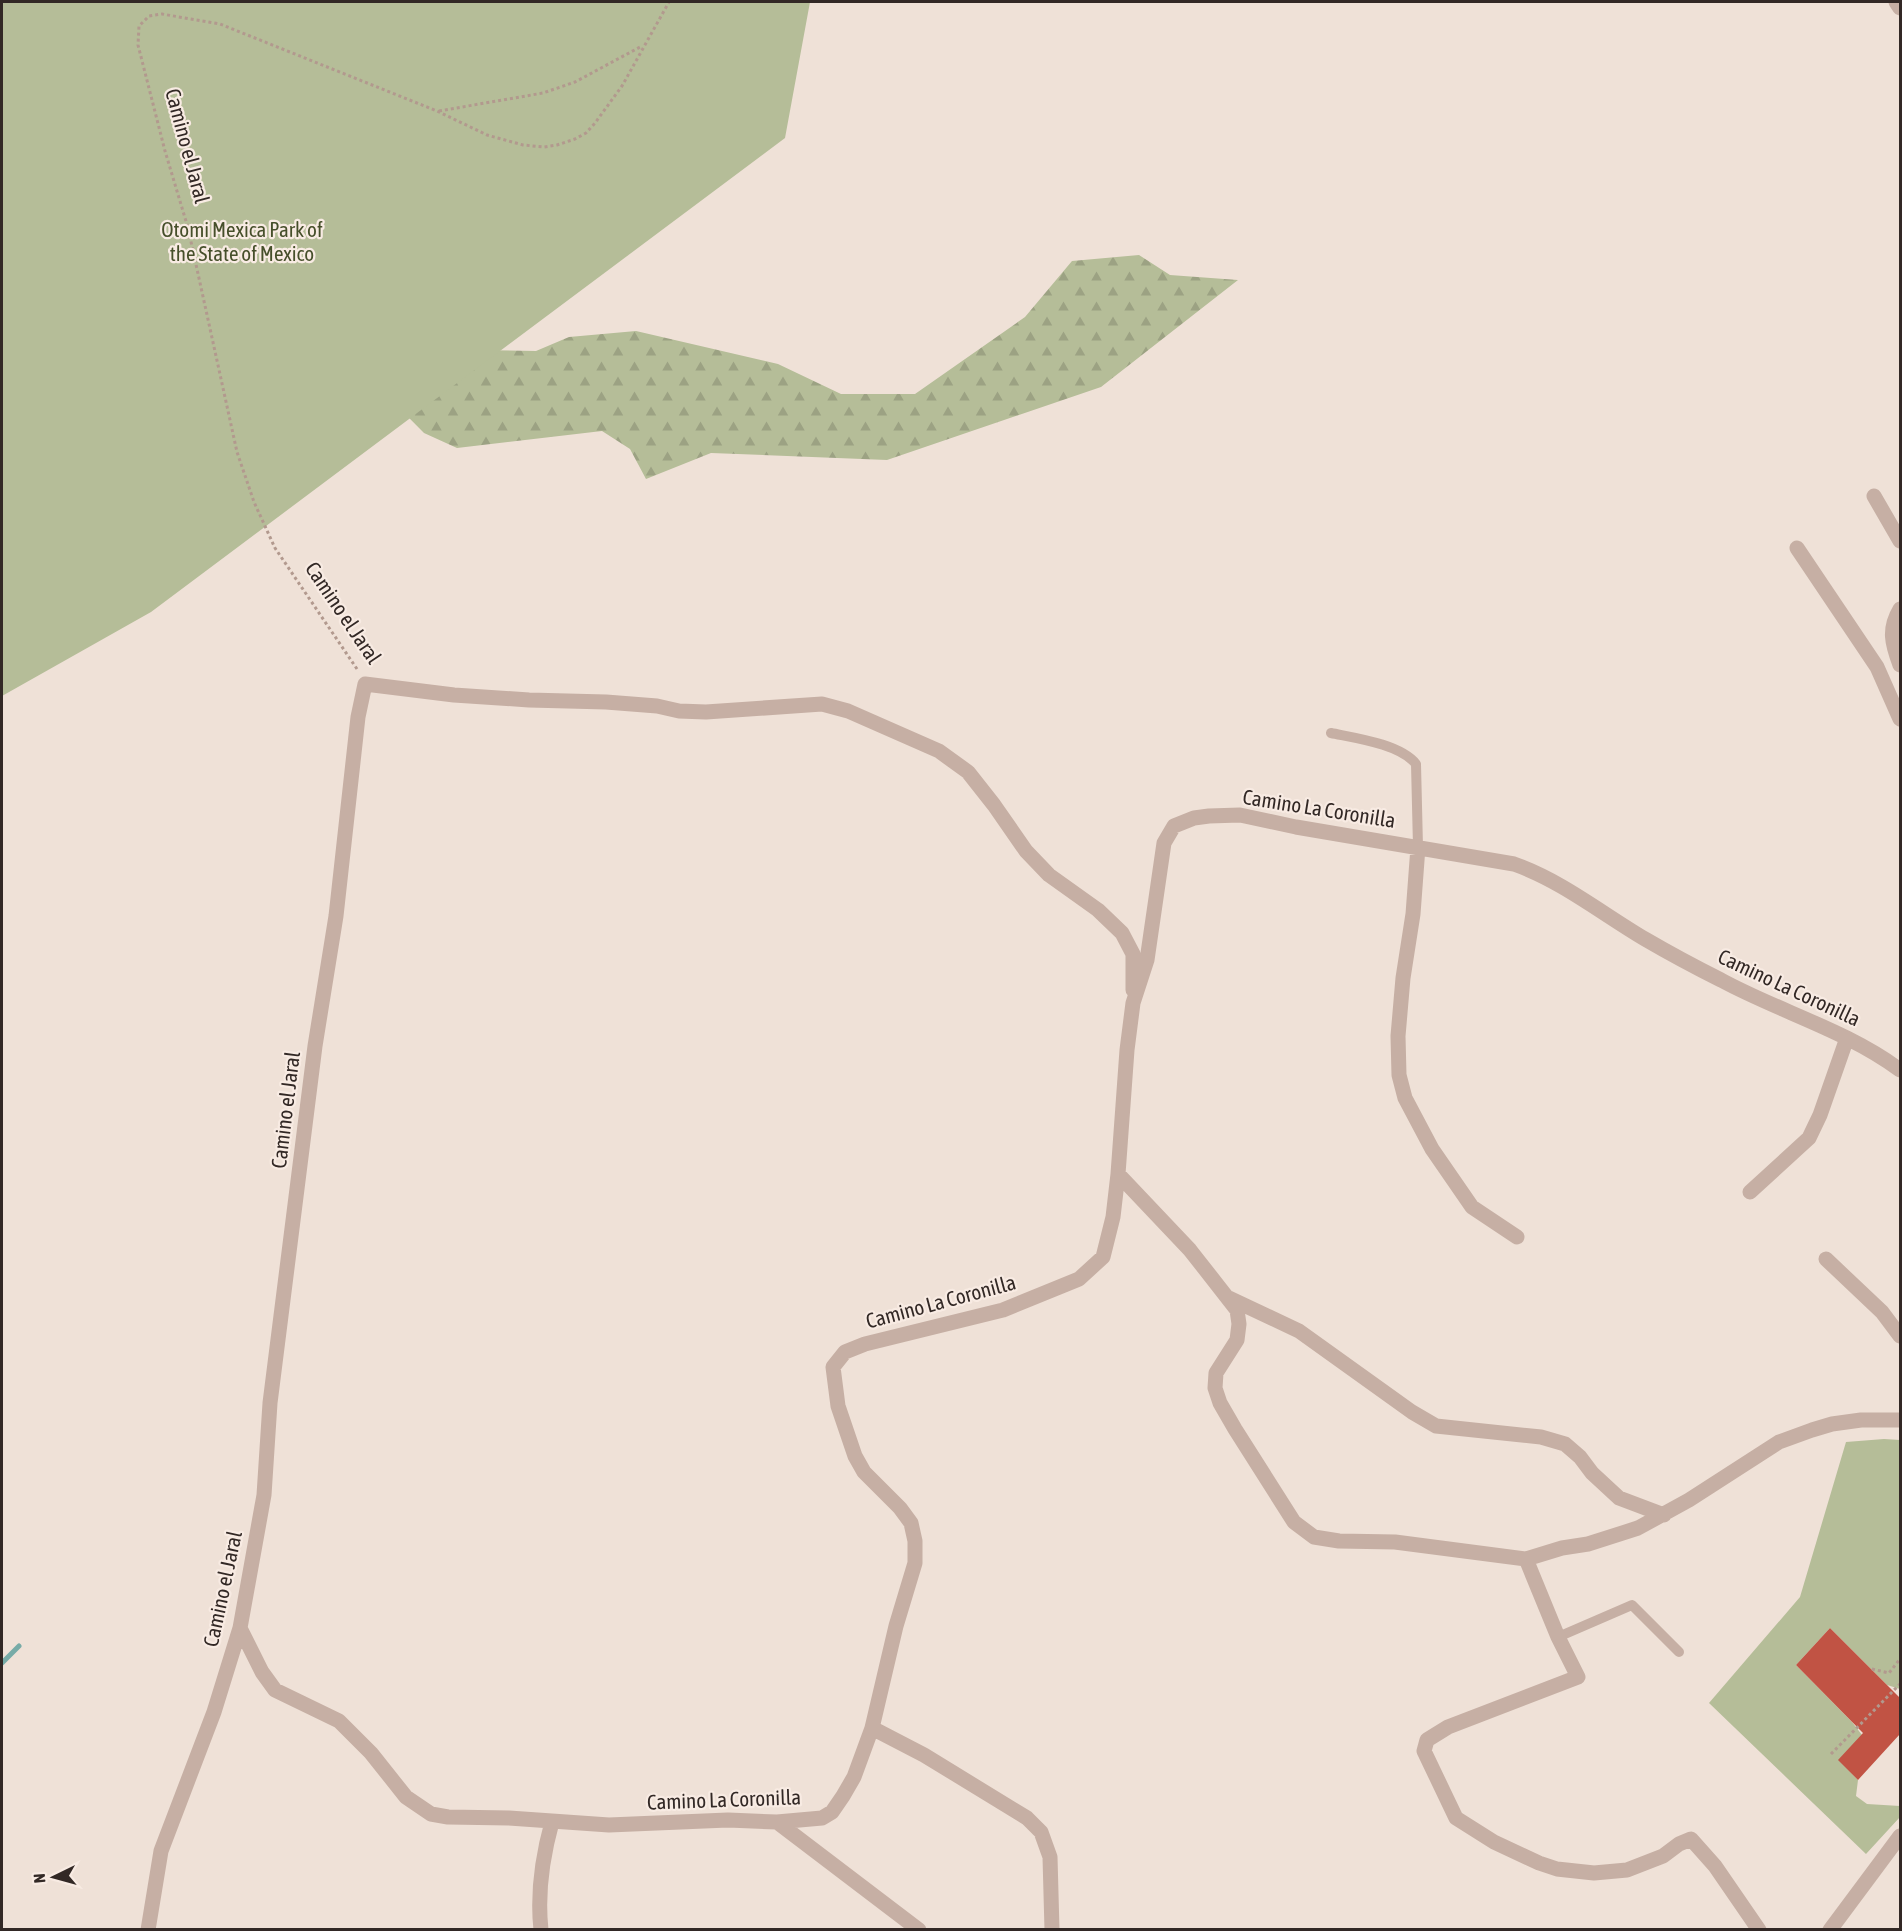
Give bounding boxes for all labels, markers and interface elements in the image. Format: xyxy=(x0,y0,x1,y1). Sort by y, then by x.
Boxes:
street label: Camino el Jaral xyxy=(161,86,215,206)
park label: Otomi Mexica Park of the State of Mexico xyxy=(161,217,323,265)
street label: Camino el Jaral xyxy=(301,557,387,668)
street label: Camino La Coronilla xyxy=(1241,784,1397,832)
street label: Camino La Coronilla xyxy=(1714,944,1864,1031)
street label: Camino el Jaral xyxy=(266,1050,304,1170)
street label: Camino La Coronilla xyxy=(863,1269,1018,1333)
street label: Camino el Jaral xyxy=(198,1528,246,1649)
street label: Camino La Coronilla xyxy=(647,1784,801,1814)
north arrow xyxy=(24,1847,84,1907)
text: N xyxy=(30,1873,48,1884)

